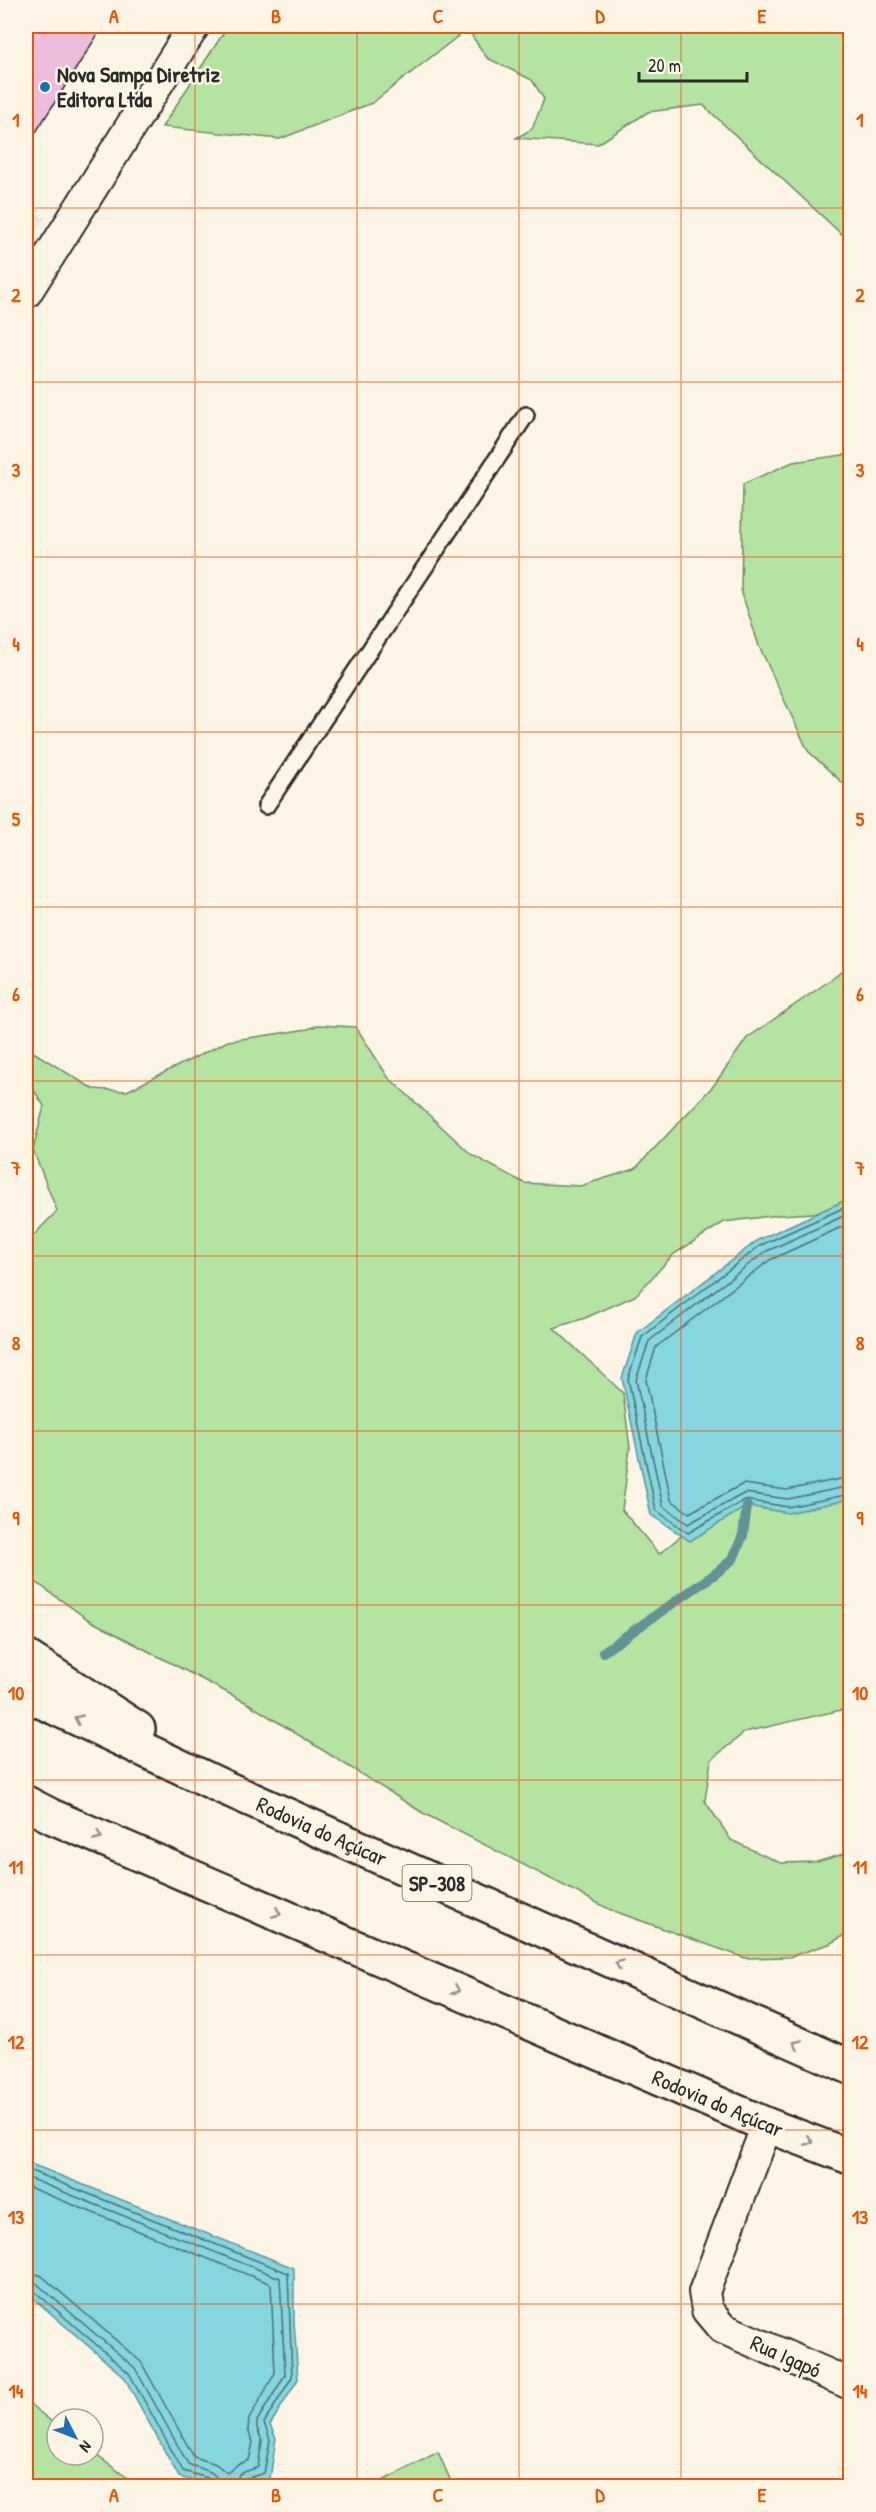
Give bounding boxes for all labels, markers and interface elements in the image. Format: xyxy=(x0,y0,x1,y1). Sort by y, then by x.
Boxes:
text: A xyxy=(109,2,119,29)
text: B xyxy=(271,2,281,29)
text: C xyxy=(433,2,444,29)
text: D xyxy=(595,2,605,29)
text: E xyxy=(758,2,767,29)
scale bar xyxy=(639,45,747,83)
text: 20 m xyxy=(648,53,681,78)
place label: Nova Sampa Diretriz Editora Ltda xyxy=(57,59,220,114)
marker: Nova Sampa Diretriz Editora Ltda xyxy=(38,80,52,94)
text: 1 xyxy=(12,106,20,133)
text: 1 xyxy=(856,106,864,133)
text: 2 xyxy=(11,281,21,308)
text: 2 xyxy=(855,281,865,308)
text: 3 xyxy=(12,456,21,483)
text: 3 xyxy=(856,456,865,483)
text: 4 xyxy=(12,630,20,657)
text: 4 xyxy=(856,630,864,657)
text: 5 xyxy=(12,805,21,832)
text: 5 xyxy=(856,805,865,832)
text: 6 xyxy=(12,980,20,1007)
text: 6 xyxy=(856,980,864,1007)
text: 7 xyxy=(10,1154,21,1181)
text: 7 xyxy=(854,1154,865,1181)
text: 8 xyxy=(12,1329,21,1356)
text: 8 xyxy=(856,1329,865,1356)
text: 9 xyxy=(12,1504,20,1531)
text: 9 xyxy=(856,1504,864,1531)
text: 10 xyxy=(8,1679,24,1706)
text: 10 xyxy=(852,1679,868,1706)
one-way arrow xyxy=(74,1714,85,1726)
street label: Rodovia do Açúcar xyxy=(252,1789,392,1873)
one-way arrow xyxy=(91,1829,102,1841)
text: 11 xyxy=(9,1853,23,1880)
text: 11 xyxy=(853,1853,867,1880)
road number: SP-308 xyxy=(402,1865,472,1901)
one-way arrow xyxy=(270,1906,281,1918)
one-way arrow xyxy=(614,1959,625,1971)
one-way arrow xyxy=(449,1983,460,1995)
text: 12 xyxy=(8,2028,25,2055)
text: 12 xyxy=(852,2028,869,2055)
one-way arrow xyxy=(793,2039,804,2051)
street label: Rodovia do Açúcar xyxy=(648,2062,789,2144)
one-way arrow xyxy=(803,2134,814,2146)
text: 13 xyxy=(8,2203,24,2230)
text: 13 xyxy=(852,2203,868,2230)
street label: Rua Igapó xyxy=(746,2327,826,2385)
text: 14 xyxy=(9,2377,24,2404)
text: 14 xyxy=(853,2377,868,2404)
north arrow xyxy=(45,2407,105,2467)
text: N xyxy=(75,2437,97,2458)
text: A xyxy=(109,2481,119,2508)
text: B xyxy=(271,2481,281,2508)
text: C xyxy=(433,2481,444,2508)
text: D xyxy=(595,2481,605,2508)
text: E xyxy=(758,2481,767,2508)

